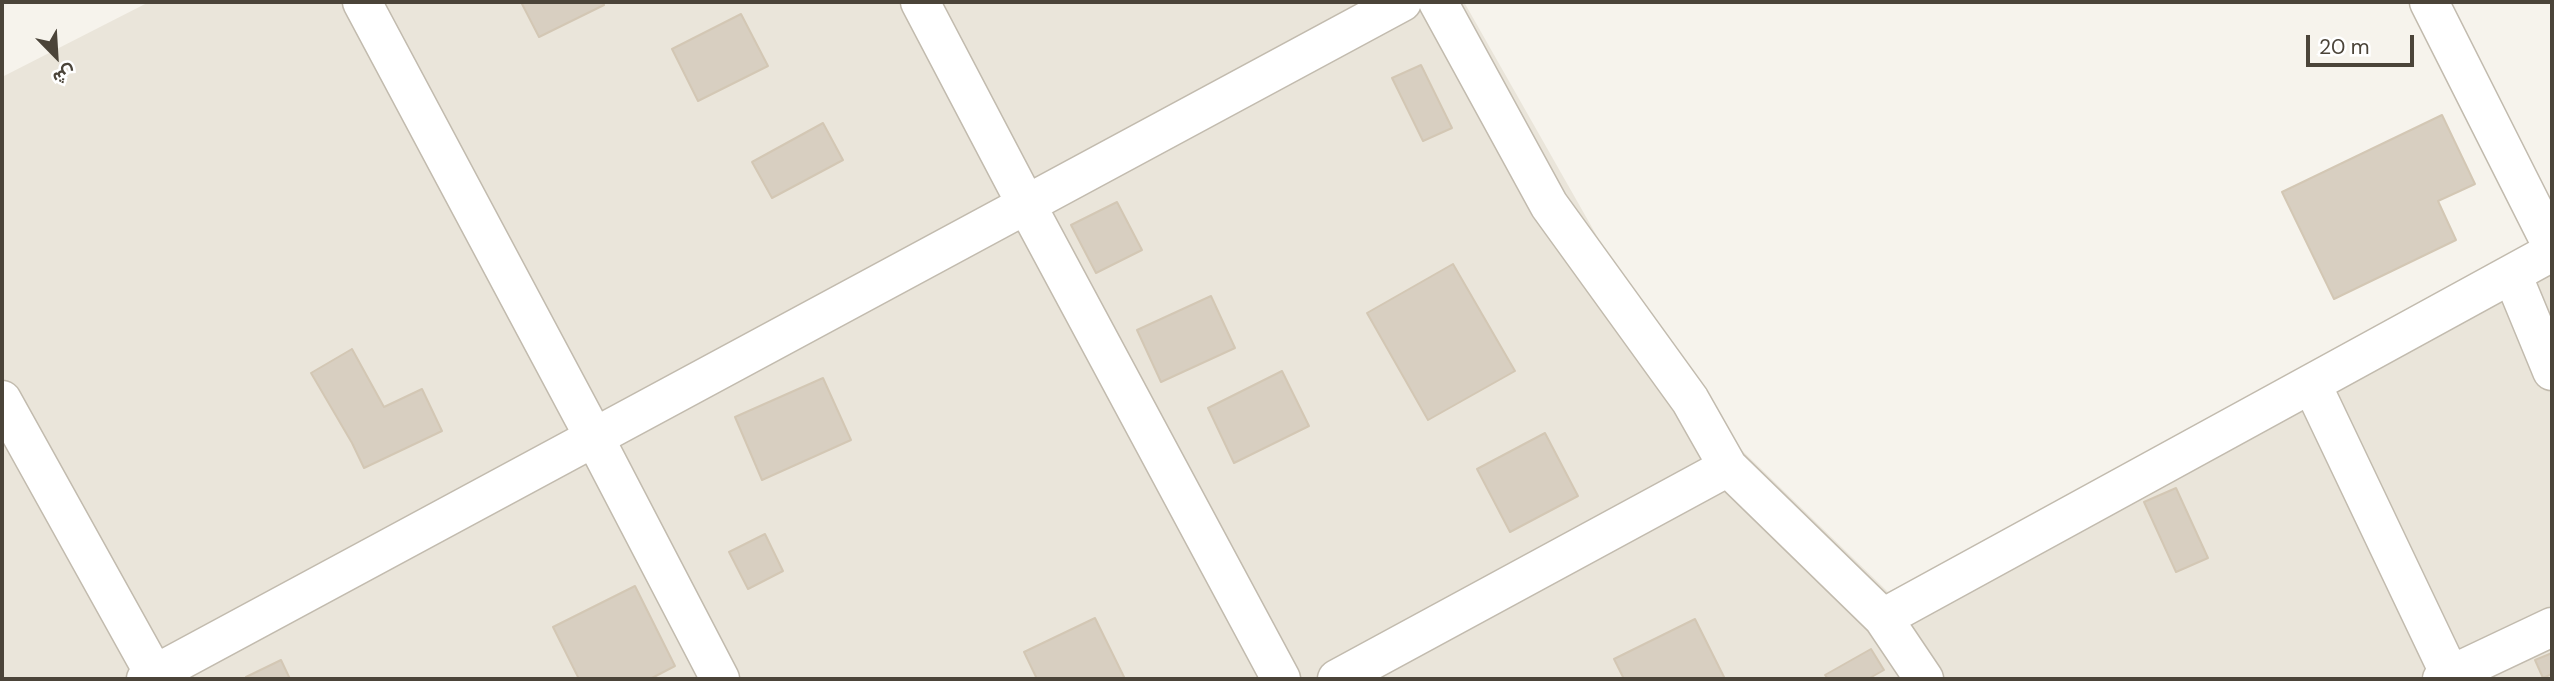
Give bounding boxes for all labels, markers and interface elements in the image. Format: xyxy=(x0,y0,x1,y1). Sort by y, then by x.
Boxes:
north arrow xyxy=(21,21,91,91)
scale bar xyxy=(2309,21,2418,65)
text: 20 m xyxy=(2319,33,2370,61)
text: ش xyxy=(49,60,80,92)

